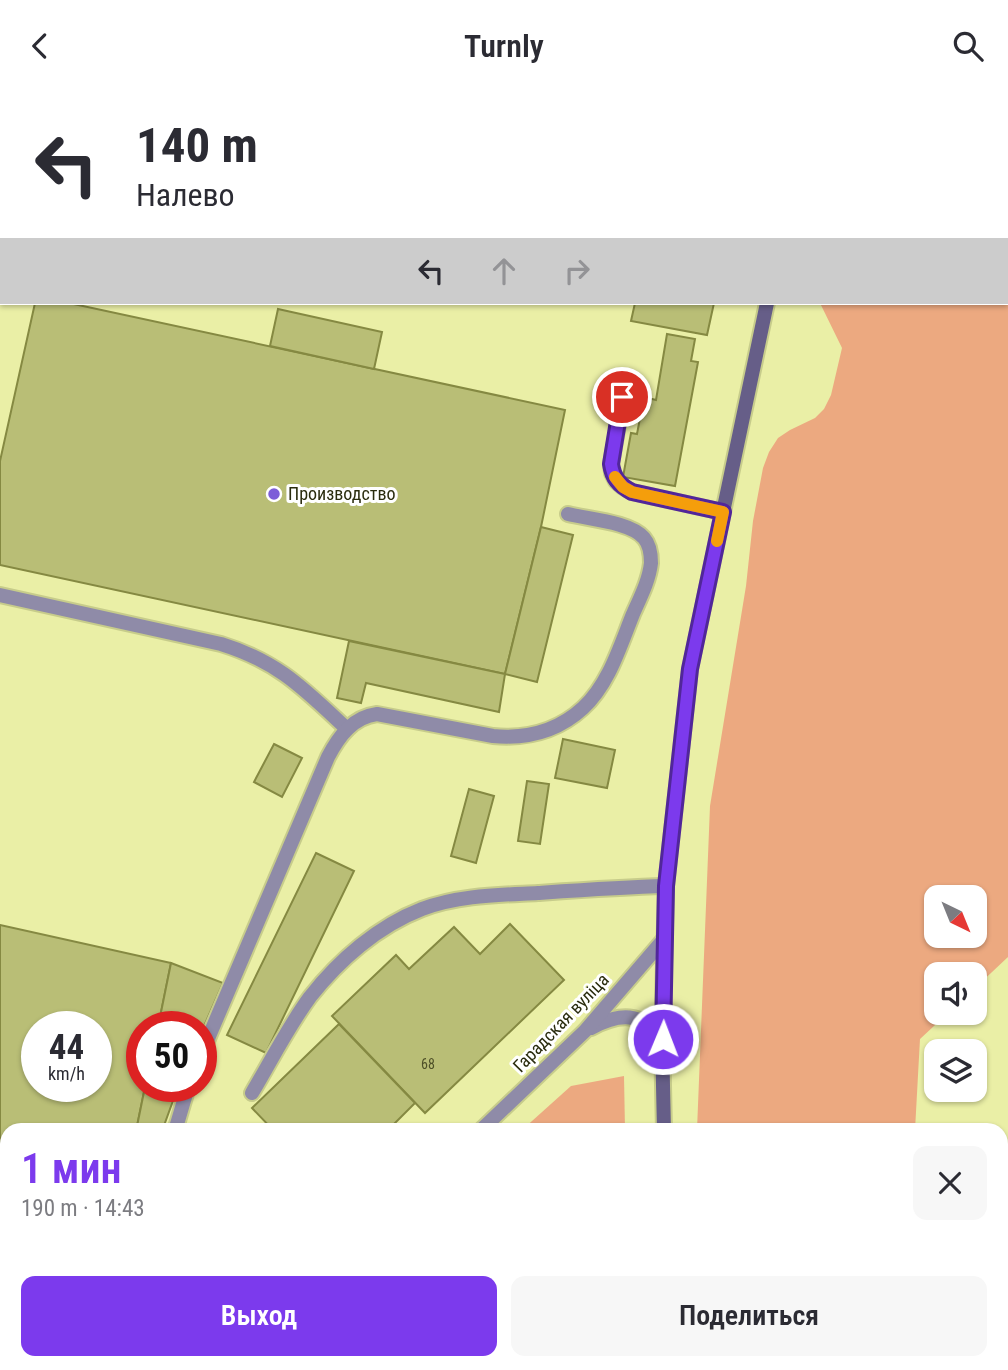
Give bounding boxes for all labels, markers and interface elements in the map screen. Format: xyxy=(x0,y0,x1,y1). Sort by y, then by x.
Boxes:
icon: back xyxy=(21,27,59,65)
text: Turnly xyxy=(464,27,544,65)
icon: search xyxy=(949,27,987,65)
text: 140 m xyxy=(136,117,258,174)
icon: left xyxy=(21,119,112,210)
text: Налево xyxy=(136,176,235,214)
icon: left xyxy=(412,252,450,290)
icon: ahead xyxy=(485,252,523,290)
icon: right xyxy=(558,252,596,290)
pin xyxy=(592,367,652,427)
icon: arrive xyxy=(603,378,641,416)
place label: Производство xyxy=(288,483,395,504)
marker: Производство xyxy=(266,486,282,502)
north arrow xyxy=(924,885,987,949)
map controls xyxy=(924,885,987,1102)
button: sound xyxy=(924,962,987,1025)
street label: Гарадская вуліца xyxy=(508,969,613,1076)
position arrow xyxy=(626,1002,700,1076)
speed limit sign: 50 xyxy=(126,1011,217,1102)
text: 44 xyxy=(49,1027,84,1068)
button: layers xyxy=(924,1039,987,1102)
house number: 68 xyxy=(421,1056,435,1072)
text: km/h xyxy=(48,1063,85,1084)
text: 1 мин xyxy=(21,1144,122,1193)
button: close xyxy=(913,1146,987,1220)
text: 190 m · 14:43 xyxy=(21,1195,145,1222)
button: Выход xyxy=(21,1276,497,1356)
button: Поделиться xyxy=(511,1276,987,1356)

